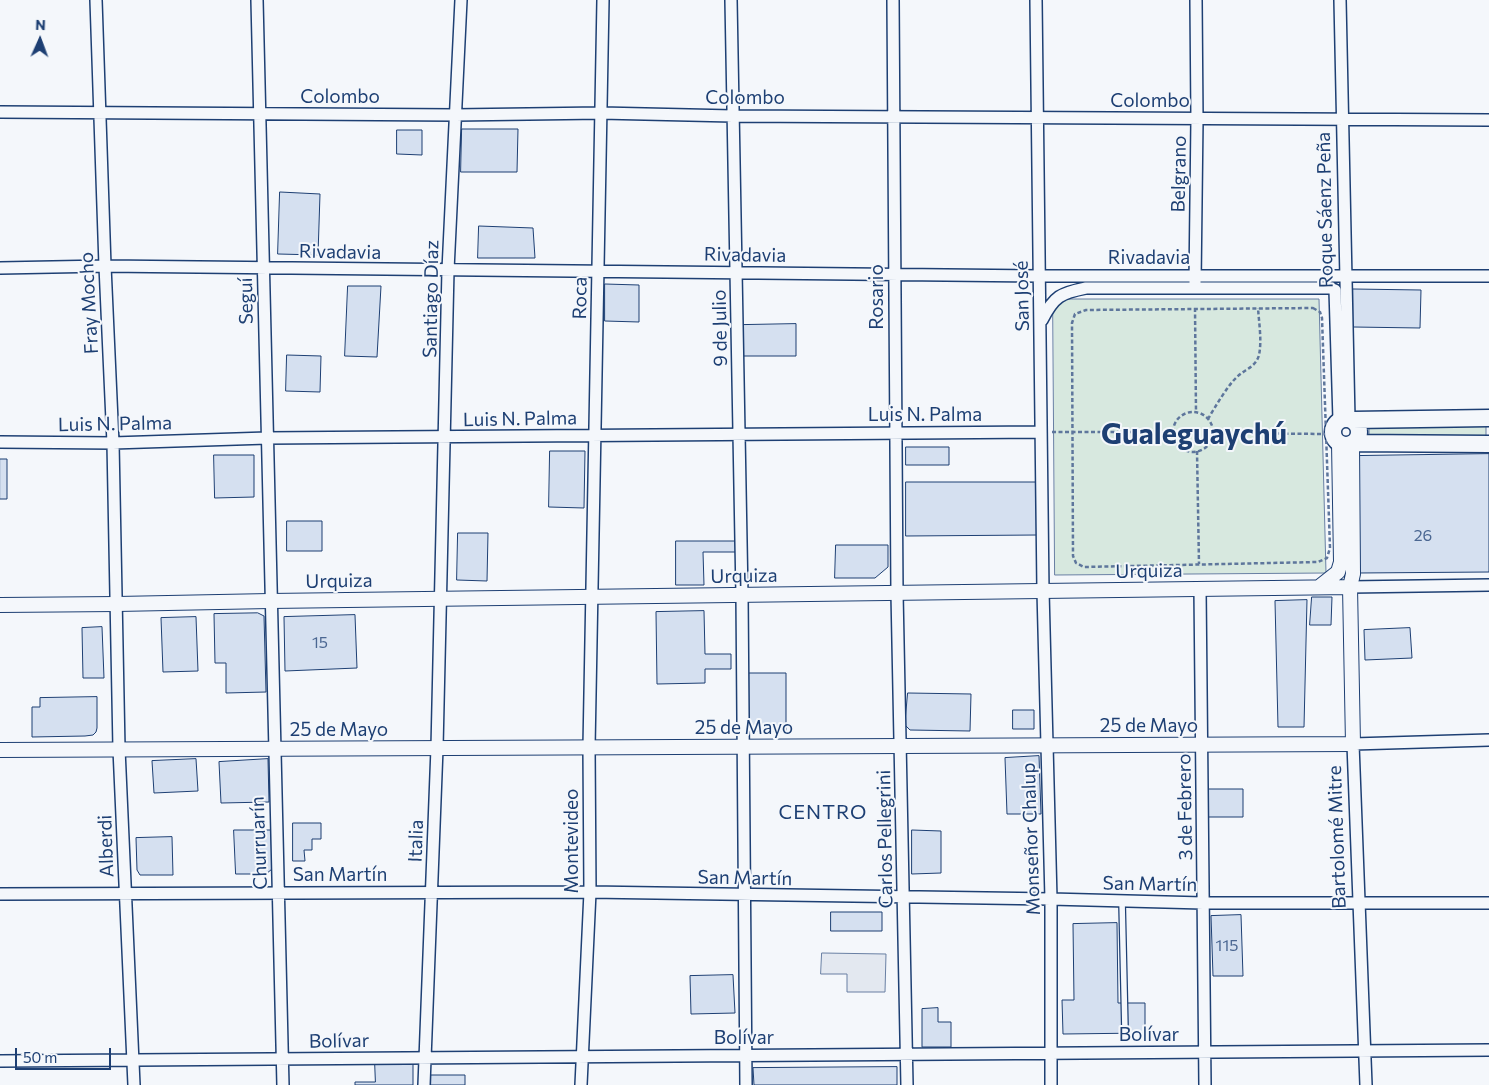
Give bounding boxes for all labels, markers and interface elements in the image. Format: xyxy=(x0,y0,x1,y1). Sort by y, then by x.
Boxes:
north arrow xyxy=(15,15,65,65)
text: N xyxy=(35,16,46,33)
street label: Colombo xyxy=(300,86,380,108)
street label: Colombo xyxy=(705,87,785,109)
street label: Colombo xyxy=(1110,90,1190,112)
street label: Roque Sáenz Peña xyxy=(1312,132,1338,288)
street label: Belgrano xyxy=(1167,135,1191,213)
street label: Rivadavia xyxy=(299,240,381,264)
street label: Santiago Díaz xyxy=(419,240,443,358)
street label: Rivadavia xyxy=(704,243,786,267)
street label: Rivadavia xyxy=(1108,247,1190,269)
street label: Fray Mocho xyxy=(75,251,103,355)
street label: San José xyxy=(1010,260,1034,332)
street label: Rosario xyxy=(866,264,888,330)
street label: Roca xyxy=(568,276,592,320)
street label: Seguí xyxy=(234,277,258,325)
street label: 9 de Julio xyxy=(708,289,732,367)
street label: Luis N. Palma xyxy=(868,404,982,426)
street label: Luis N. Palma xyxy=(463,407,577,431)
street label: Luis N. Palma xyxy=(58,412,172,436)
district label: Gualeguaychú xyxy=(1101,417,1287,451)
house number: 26 xyxy=(1414,526,1432,546)
street label: Urquiza xyxy=(1115,559,1183,583)
street label: Urquiza xyxy=(710,564,778,588)
street label: Urquiza xyxy=(305,569,373,593)
house number: 15 xyxy=(312,633,328,653)
street label: 25 de Mayo xyxy=(1100,715,1198,737)
street label: 25 de Mayo xyxy=(695,717,793,739)
street label: 25 de Mayo xyxy=(290,719,388,741)
street label: 3 de Febrero xyxy=(1173,753,1197,861)
street label: Monseñor Chalup xyxy=(1017,762,1045,916)
street label: Bartolomé Mitre xyxy=(1323,765,1351,909)
street label: Carlos Pellegrini xyxy=(872,769,898,909)
street label: Montevideo xyxy=(561,789,583,893)
street label: Churruarín xyxy=(246,796,272,890)
district label: CENTRO xyxy=(778,800,868,824)
street label: Alberdi xyxy=(94,814,118,878)
street label: Italia xyxy=(404,819,428,863)
street label: San Martín xyxy=(293,864,387,886)
street label: San Martín xyxy=(697,866,793,890)
street label: San Martín xyxy=(1102,872,1198,896)
house number: 115 xyxy=(1216,936,1238,956)
street label: Bolívar xyxy=(1119,1024,1179,1046)
street label: Bolívar xyxy=(714,1027,774,1049)
street label: Bolívar xyxy=(309,1029,369,1053)
scale bar xyxy=(18,1038,114,1070)
text: 50 m xyxy=(23,1048,57,1066)

